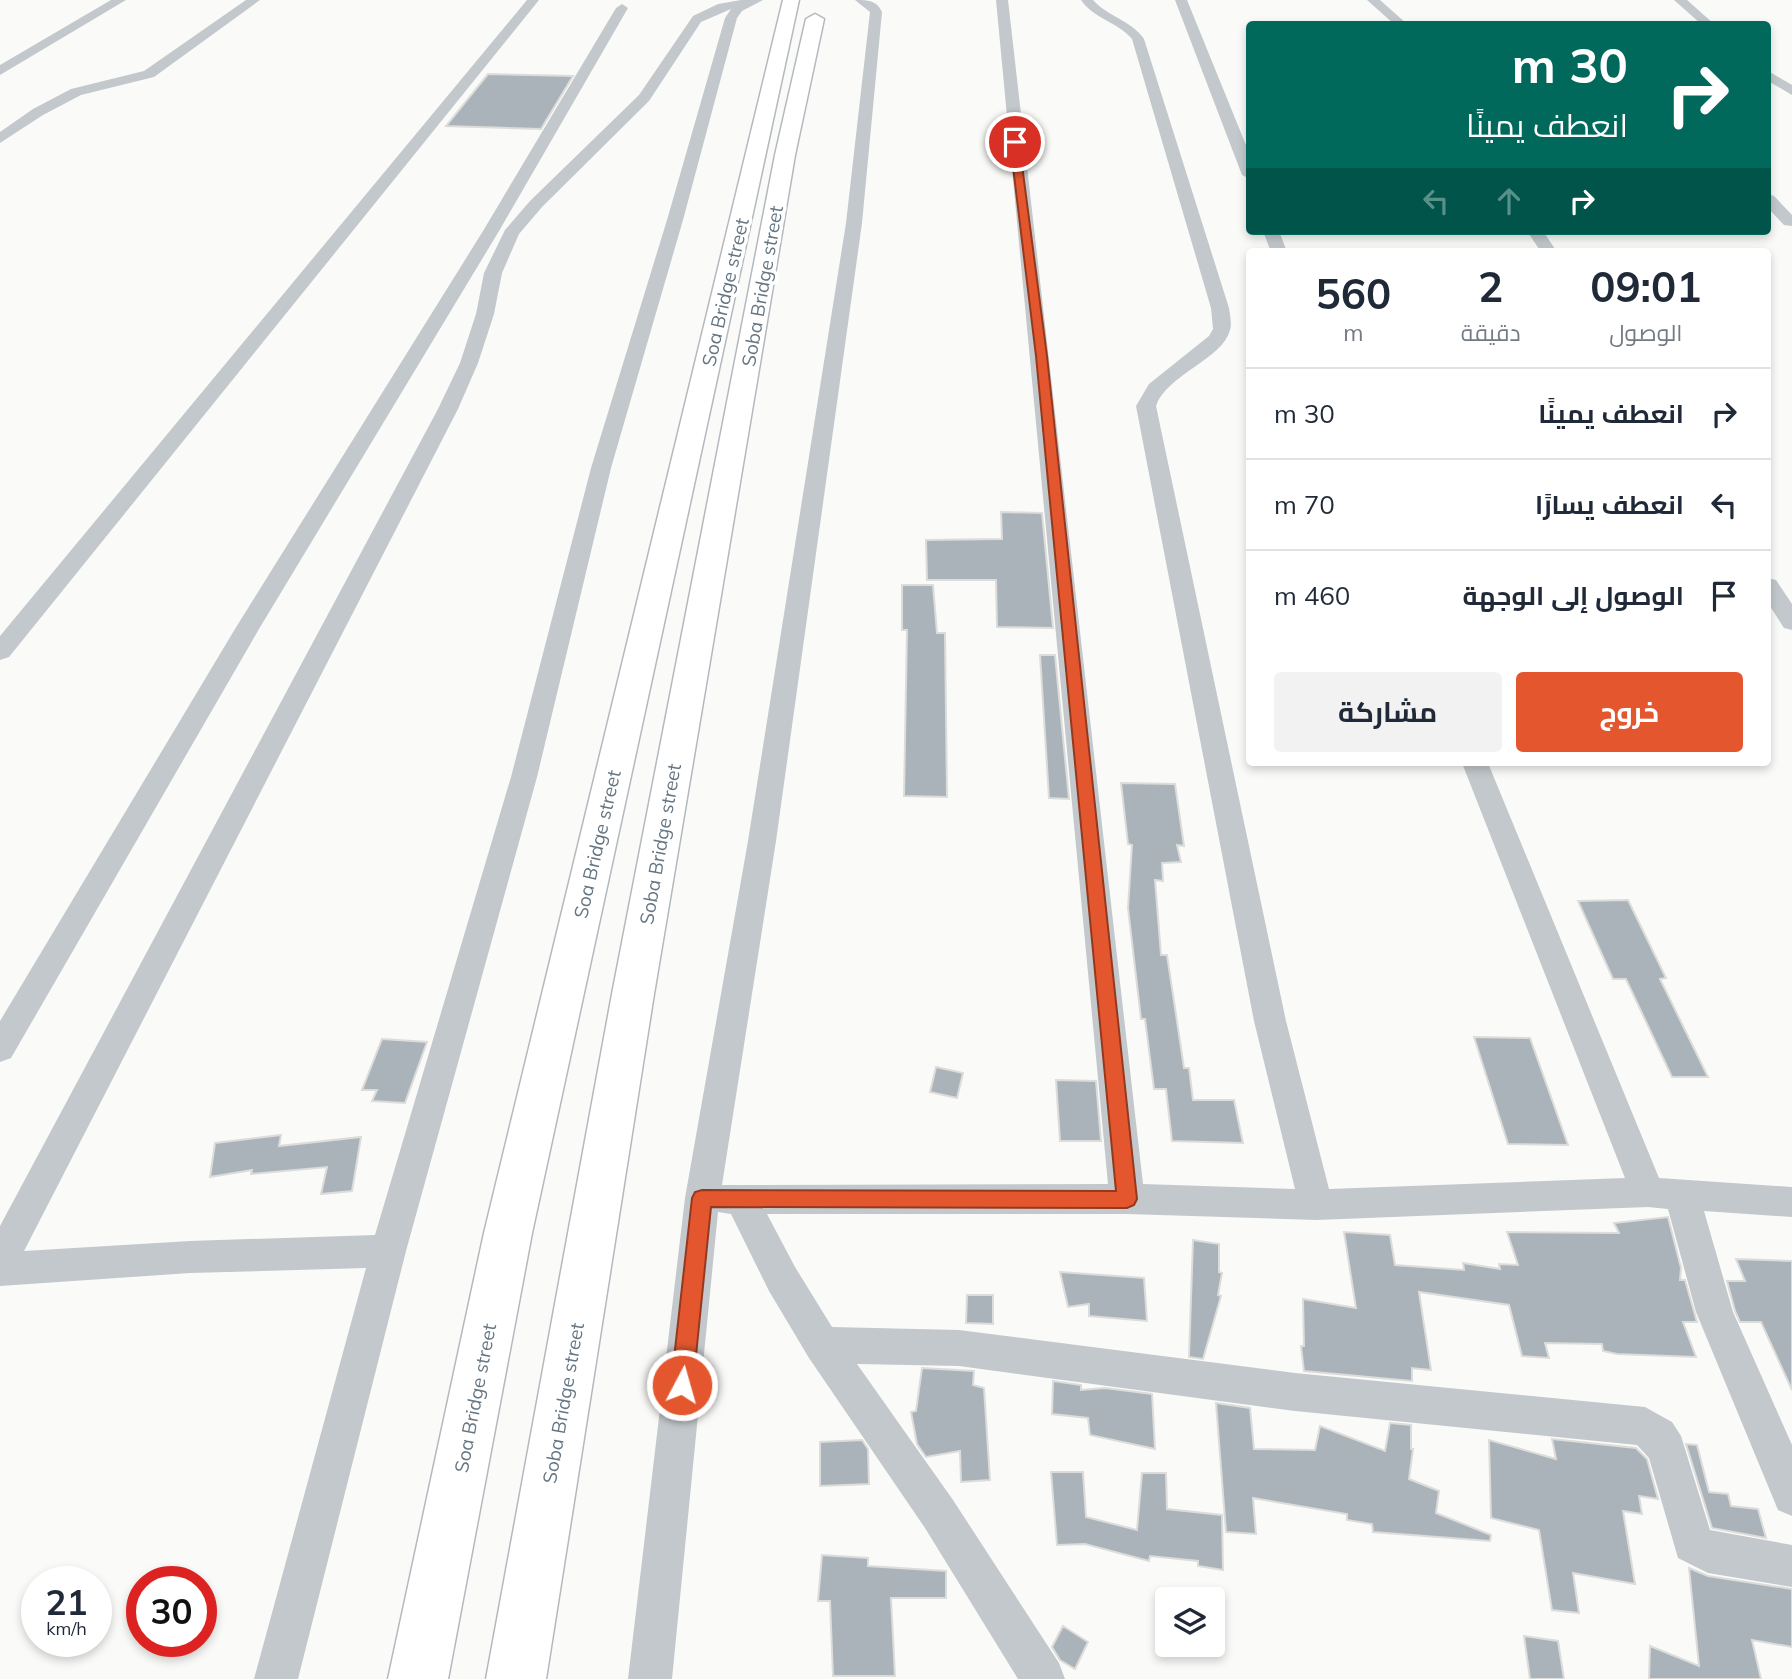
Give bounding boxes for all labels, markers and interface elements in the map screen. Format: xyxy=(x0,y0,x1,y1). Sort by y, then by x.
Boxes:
text: 30 m xyxy=(1512,34,1628,95)
icon: right xyxy=(1652,49,1743,140)
text: انعطف يمينًا xyxy=(1466,105,1628,145)
pin xyxy=(985,112,1045,172)
icon: arrive xyxy=(996,123,1034,161)
icon: left xyxy=(1417,182,1455,220)
icon: ahead xyxy=(1490,182,1528,220)
icon: right xyxy=(1563,182,1601,220)
street label: Soba Bridge street xyxy=(736,203,788,368)
street label: Soa Bridge street xyxy=(696,215,754,369)
text: 2 xyxy=(1478,260,1503,313)
text: 09:01 xyxy=(1590,260,1701,313)
text: 560 xyxy=(1316,267,1391,320)
text: m xyxy=(1343,318,1364,347)
text: دقيقة xyxy=(1461,318,1521,347)
text: الوصول xyxy=(1609,318,1682,347)
icon: right xyxy=(1705,395,1743,433)
text: 30 m xyxy=(1274,397,1335,430)
text: انعطف يمينًا xyxy=(1538,397,1684,430)
icon: left xyxy=(1705,486,1743,524)
text: 70 m xyxy=(1274,488,1335,521)
text: انعطف يسارًا xyxy=(1535,488,1684,521)
icon: arrive xyxy=(1705,577,1743,615)
text: 460 m xyxy=(1274,579,1350,612)
text: الوصول إلى الوجهة xyxy=(1463,579,1684,612)
button: مشاركة xyxy=(1274,672,1502,752)
button: خروج xyxy=(1516,672,1743,752)
street label: Soba Bridge street xyxy=(634,761,686,926)
street label: Soa Bridge street xyxy=(568,767,626,921)
street label: Soba Bridge street xyxy=(537,1320,589,1485)
street label: Soa Bridge street xyxy=(449,1321,501,1475)
position arrow xyxy=(645,1348,719,1422)
speed limit sign: 30 xyxy=(126,1566,217,1657)
text: 21 xyxy=(45,1580,88,1624)
map controls xyxy=(1155,1587,1225,1657)
button: layers xyxy=(1155,1587,1225,1657)
text: km/h xyxy=(46,1617,87,1640)

